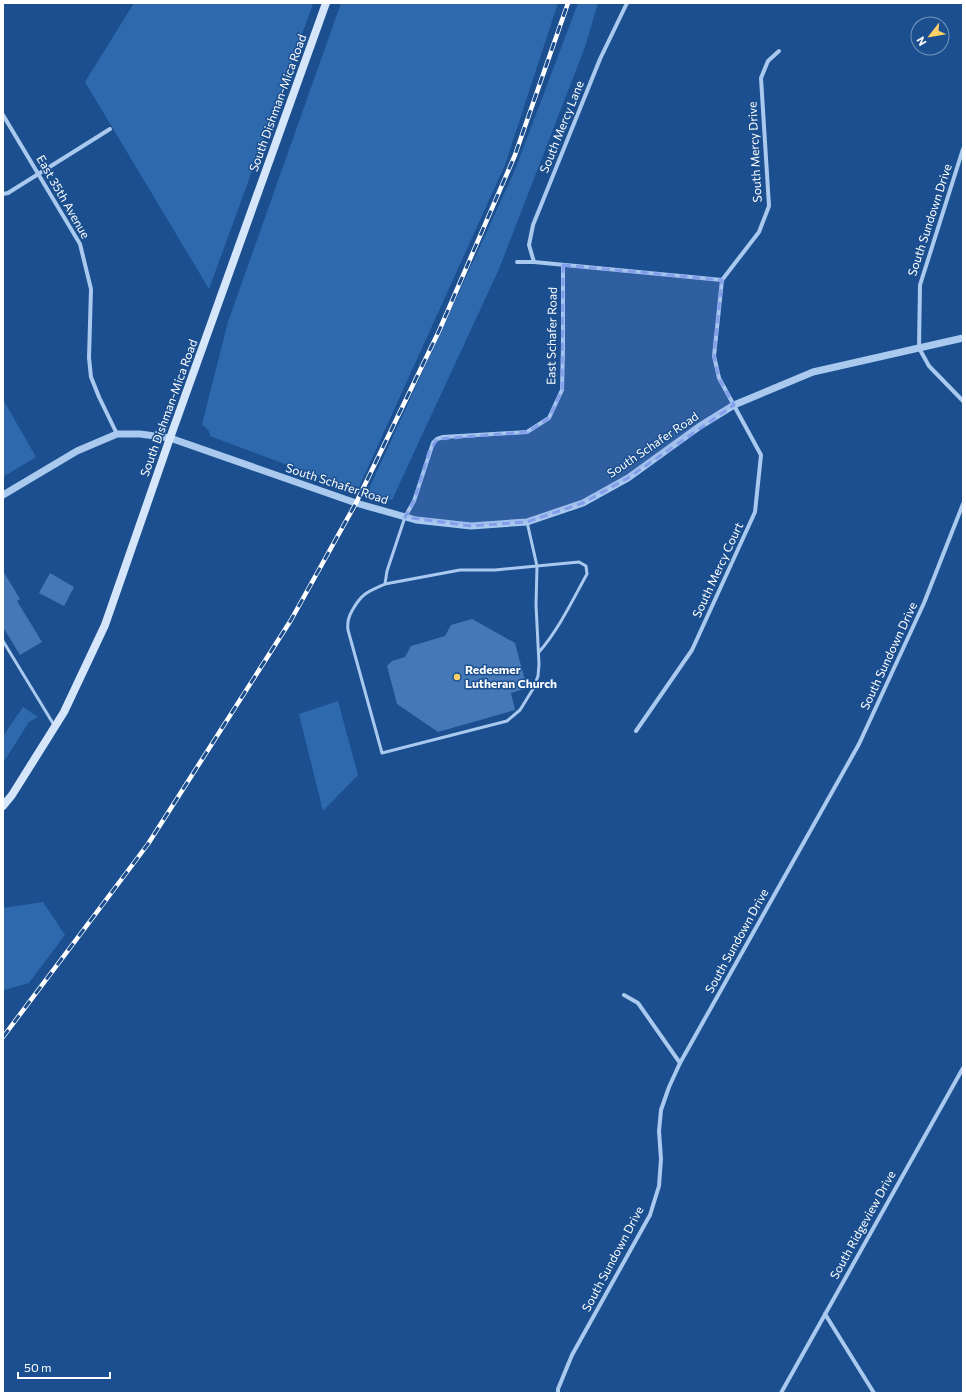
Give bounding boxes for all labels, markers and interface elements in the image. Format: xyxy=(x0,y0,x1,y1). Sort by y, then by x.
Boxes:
north arrow xyxy=(910,16,950,56)
street label: South Dishman-Mica Road xyxy=(246,32,308,173)
text: N xyxy=(913,35,929,48)
street label: South Mercy Lane xyxy=(536,78,586,175)
street label: South Mercy Drive xyxy=(744,101,764,203)
street label: East 35th Avenue xyxy=(34,152,93,241)
street label: South Sundown Drive xyxy=(904,162,954,278)
street label: East Schafer Road xyxy=(543,287,559,385)
street label: South Dishman-Mica Road xyxy=(137,337,199,478)
street label: South Schafer Road xyxy=(604,408,701,480)
street label: South Schafer Road xyxy=(284,460,390,506)
street label: South Mercy Court xyxy=(689,520,745,620)
street label: South Sundown Drive xyxy=(857,599,919,712)
place label: Redeemer Lutheran Church xyxy=(465,662,557,690)
marker: Redeemer Lutheran Church xyxy=(452,672,462,682)
street label: South Sundown Drive xyxy=(702,886,771,995)
street label: South Ridgeview Drive xyxy=(826,1168,898,1281)
street label: South Sundown Drive xyxy=(578,1203,646,1314)
scale bar xyxy=(18,1354,110,1380)
text: 50 m xyxy=(24,1360,52,1374)

